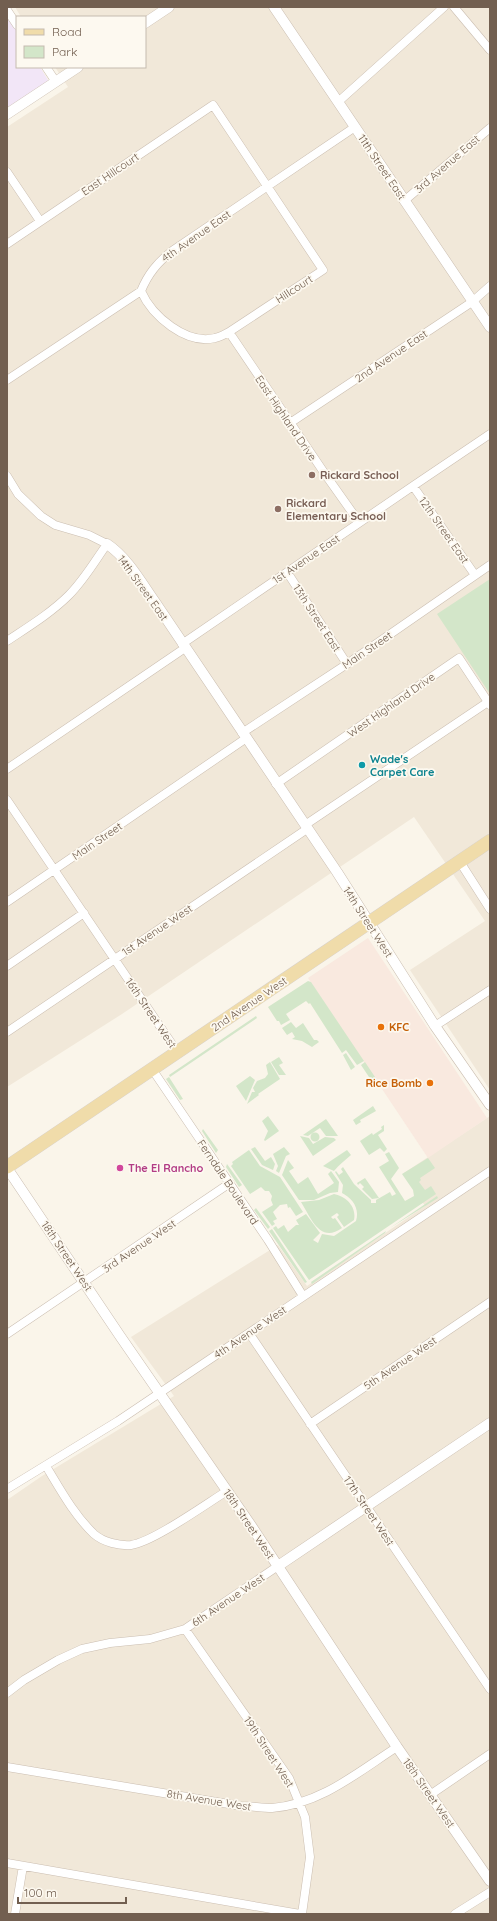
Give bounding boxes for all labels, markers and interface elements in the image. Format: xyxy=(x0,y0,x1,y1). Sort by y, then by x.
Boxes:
legend xyxy=(16,16,146,68)
text: Road xyxy=(52,24,82,39)
text: Park xyxy=(52,44,77,59)
street label: 11th Street East xyxy=(355,132,409,203)
street label: 3rd Avenue East xyxy=(412,132,483,196)
street label: East Hillcourt xyxy=(78,149,142,198)
street label: 4th Avenue East xyxy=(159,207,233,265)
street label: Hillcourt xyxy=(273,272,316,306)
street label: 2nd Avenue East xyxy=(352,326,430,385)
street label: East Highland Drive xyxy=(252,373,320,463)
place label: Rickard School xyxy=(320,468,399,482)
marker: Rickard School xyxy=(307,470,317,480)
street label: 12th Street East xyxy=(416,494,472,566)
place label: Rickard Elementary School xyxy=(286,496,386,523)
marker: Rickard Elementary School xyxy=(273,504,283,514)
street label: 1st Avenue East xyxy=(270,531,343,587)
street label: 14th Street East xyxy=(115,553,172,624)
street label: 13th Street East xyxy=(290,582,344,655)
street label: Main Street xyxy=(339,628,395,672)
street label: West Highland Drive xyxy=(345,670,437,740)
place label: Wade's Carpet Care xyxy=(370,752,435,779)
marker: Wade's Carpet Care xyxy=(357,760,367,770)
street label: Main Street xyxy=(69,819,125,863)
street label: 14th Street West xyxy=(340,884,396,960)
street label: 1st Avenue West xyxy=(119,901,195,959)
street label: 2nd Avenue West xyxy=(208,973,290,1034)
street label: 16th Street West xyxy=(122,975,180,1051)
place label: KFC xyxy=(389,1020,409,1034)
marker: KFC xyxy=(376,1022,386,1032)
place label: Rice Bomb xyxy=(365,1076,422,1090)
marker: Rice Bomb xyxy=(425,1078,435,1088)
street label: Ferndale Boulevard xyxy=(194,1137,262,1227)
place label: The El Rancho xyxy=(128,1161,203,1175)
marker: The El Rancho xyxy=(115,1163,125,1173)
street label: 3rd Avenue West xyxy=(100,1216,179,1276)
street label: 18th Street West xyxy=(38,1218,96,1294)
street label: 4th Avenue West xyxy=(211,1302,289,1362)
street label: 5th Avenue West xyxy=(361,1333,439,1393)
street label: 17th Street West xyxy=(340,1473,398,1549)
street label: 18th Street West xyxy=(220,1486,278,1562)
street label: 6th Avenue West xyxy=(189,1570,267,1630)
street label: 19th Street West xyxy=(241,1714,297,1790)
street label: 18th Street West xyxy=(400,1756,458,1831)
street label: 8th Avenue West xyxy=(166,1786,252,1814)
scale bar xyxy=(18,1879,126,1905)
text: 100 m xyxy=(24,1885,57,1900)

